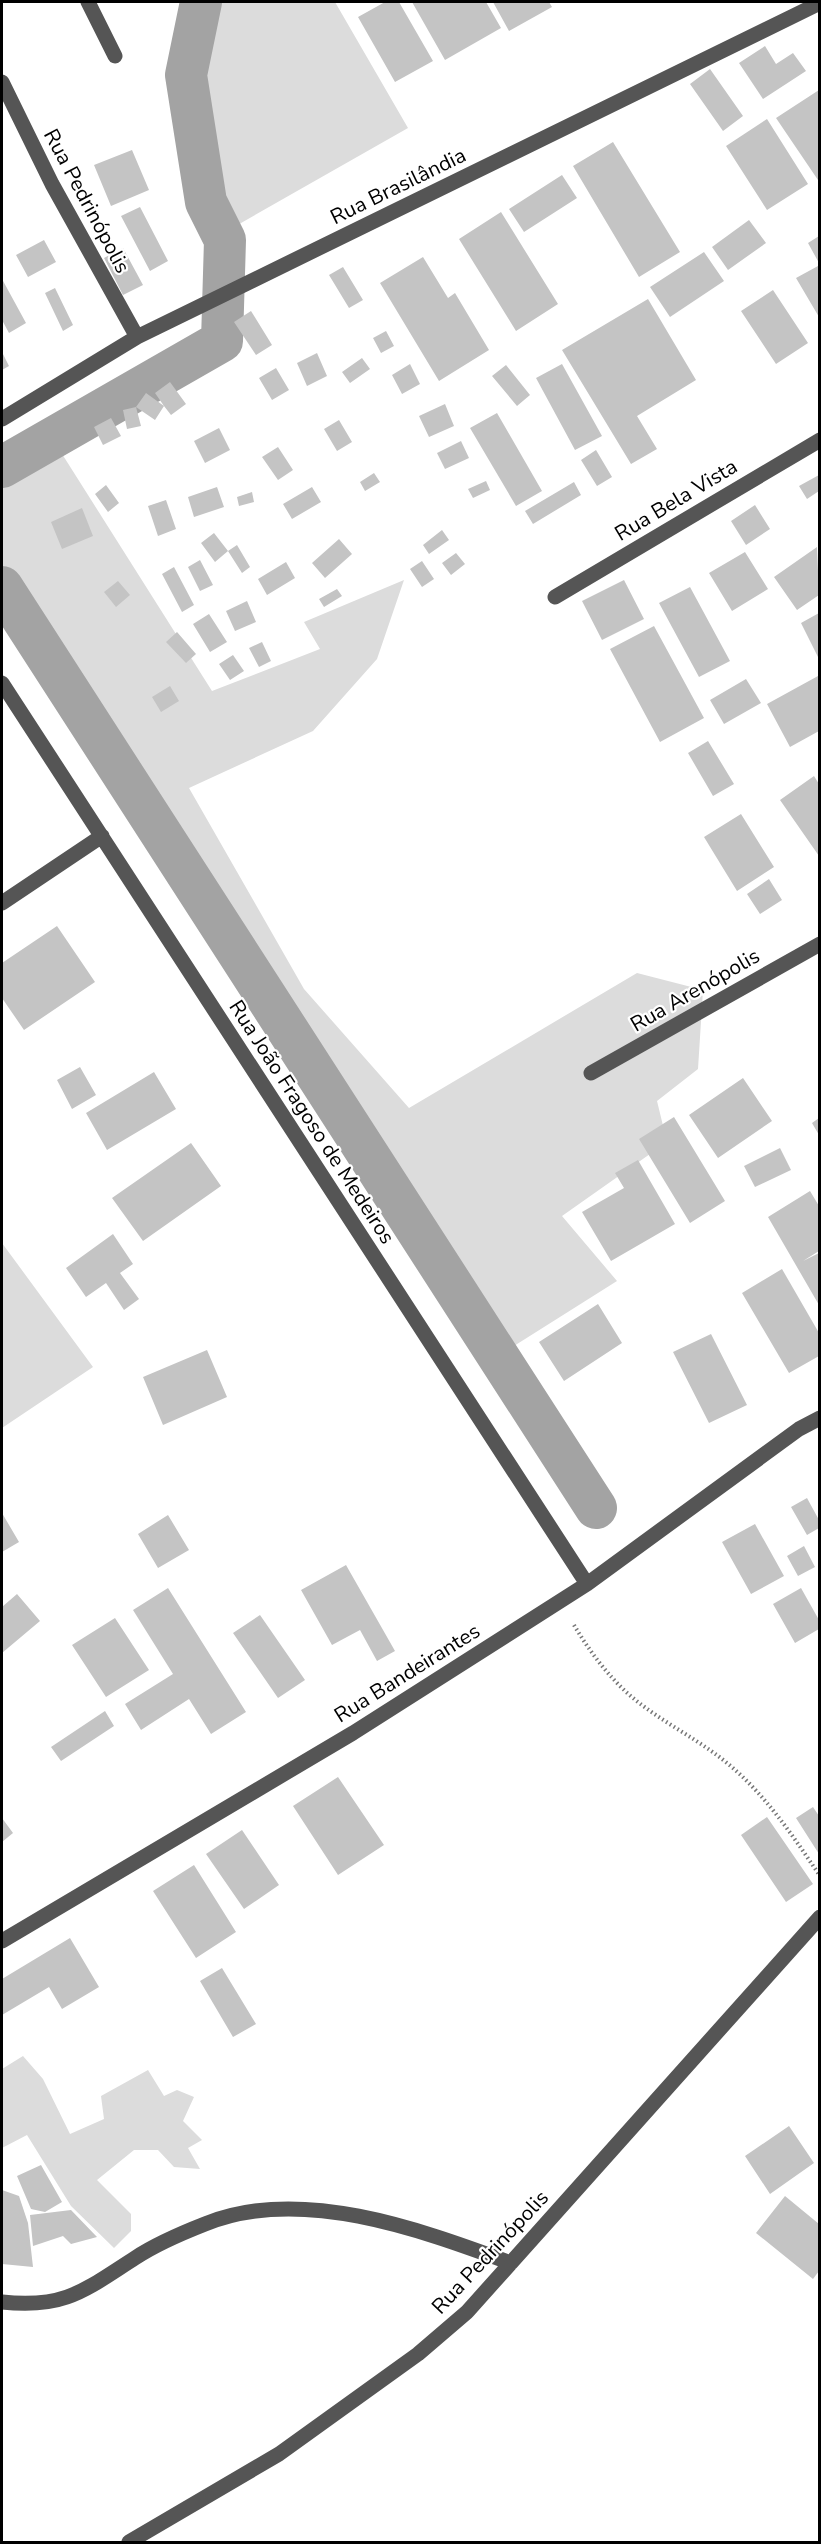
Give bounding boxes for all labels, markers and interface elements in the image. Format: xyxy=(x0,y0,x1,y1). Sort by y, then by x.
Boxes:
street label: Rua Pedrinópolis xyxy=(37,124,137,278)
street label: Rua Brasilândia xyxy=(326,141,470,231)
street label: Rua Bela Vista xyxy=(610,452,742,548)
street label: Rua Arenópolis xyxy=(625,942,765,1038)
street label: Rua João Fragoso de Medeiros xyxy=(223,995,401,1249)
street label: Rua Bandeirantes xyxy=(329,1617,485,1729)
street label: Rua Pedrinópolis xyxy=(425,2184,555,2320)

